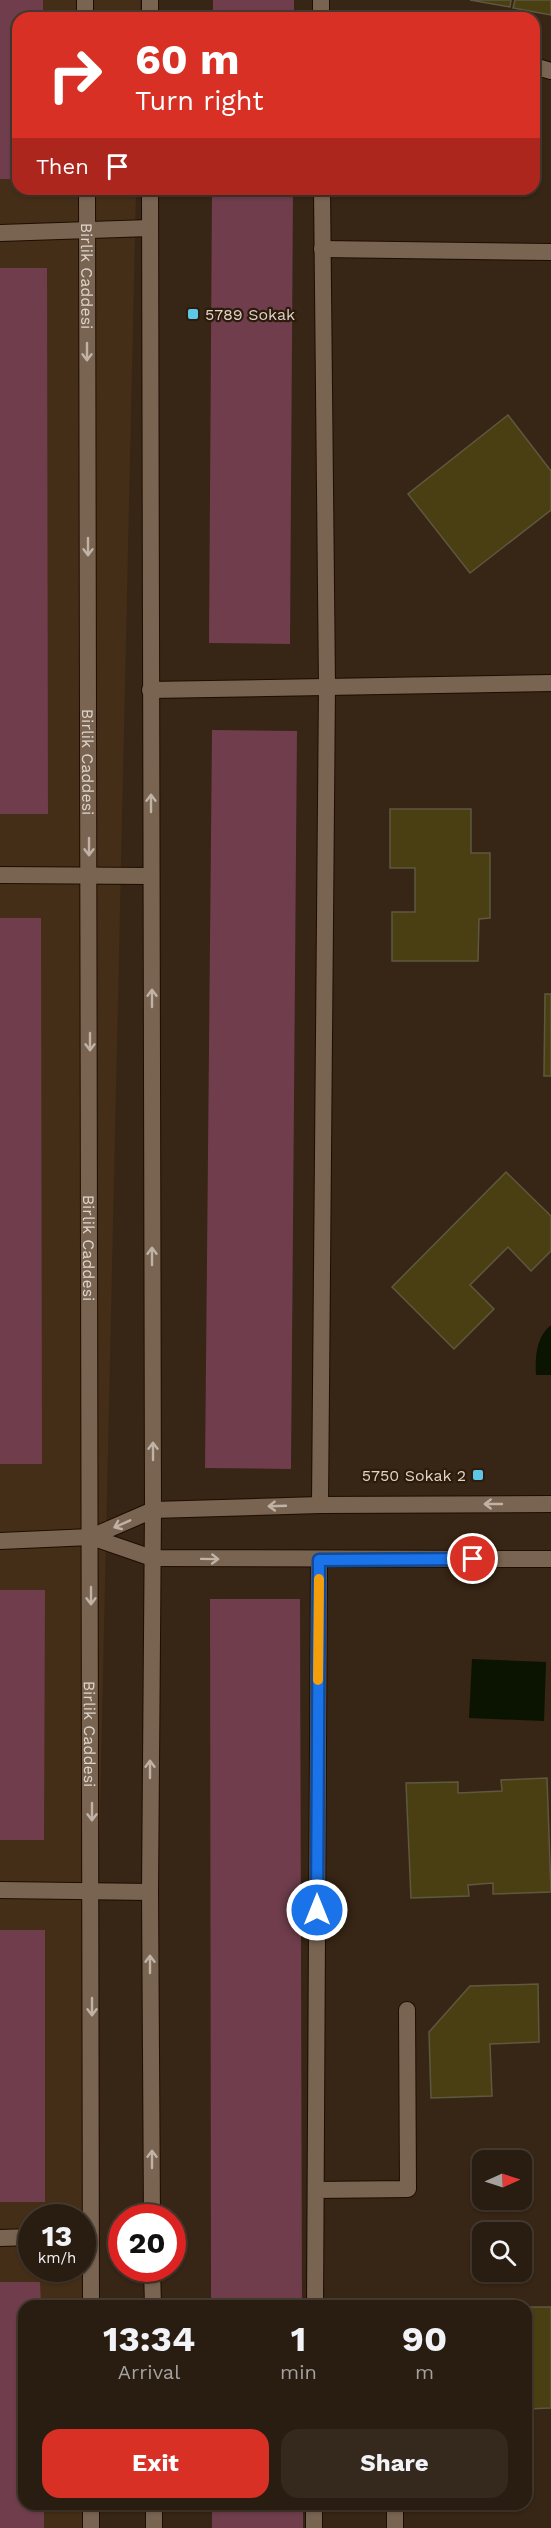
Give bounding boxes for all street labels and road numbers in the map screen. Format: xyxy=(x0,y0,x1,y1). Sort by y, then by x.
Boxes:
street label: Birlik Caddesi xyxy=(78,223,97,329)
street label: Birlik Caddesi xyxy=(78,709,98,815)
street label: Birlik Caddesi xyxy=(79,1195,99,1301)
street label: Birlik Caddesi xyxy=(80,1681,100,1787)

